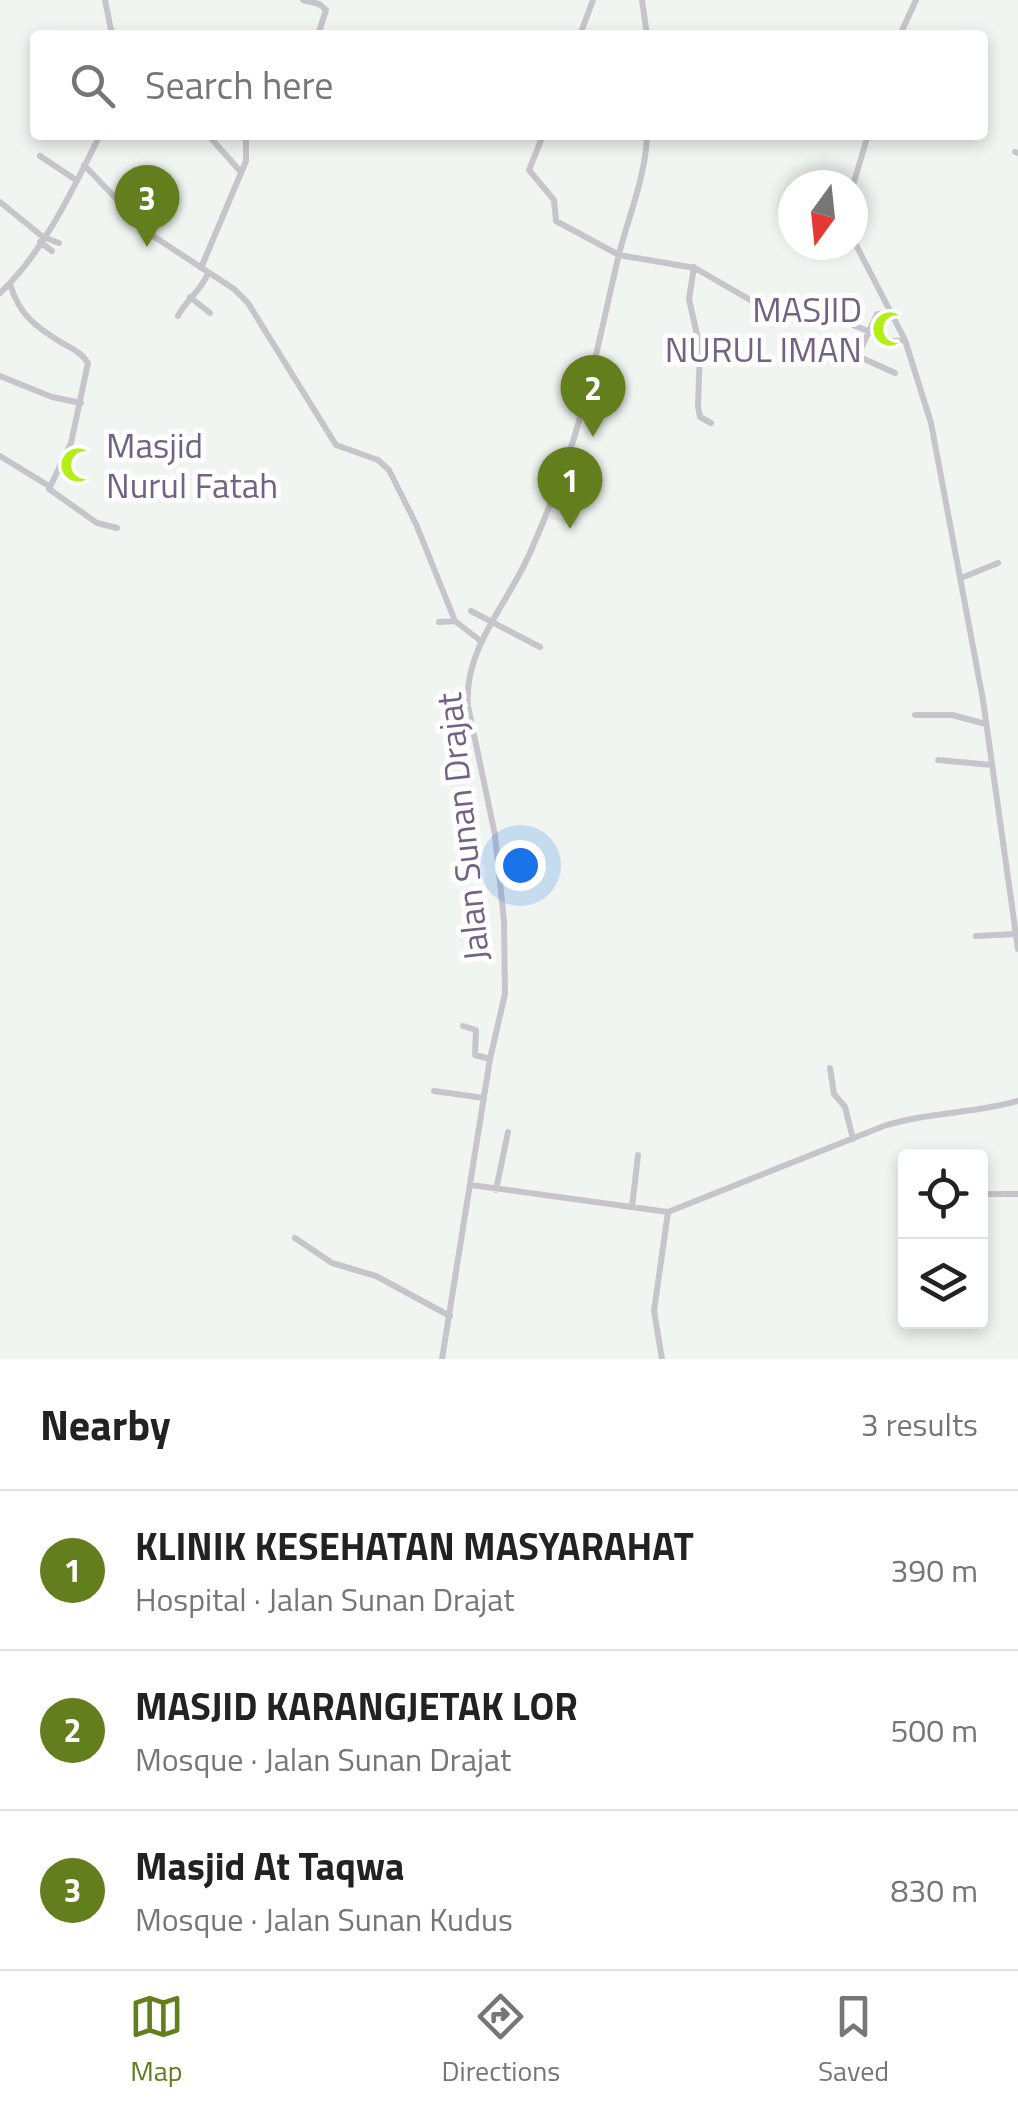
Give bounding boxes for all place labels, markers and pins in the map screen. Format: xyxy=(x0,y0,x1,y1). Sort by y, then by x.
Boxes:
pin: 3 xyxy=(114,164,180,247)
place label: MASJID NURUL IMAN xyxy=(665,282,862,376)
mosque icon: MASJID NURUL IMAN xyxy=(871,310,909,348)
pin: 2 xyxy=(560,354,626,437)
place label: Masjid Nurul Fatah xyxy=(106,418,278,512)
mosque icon: Masjid Nurul Fatah xyxy=(59,446,97,484)
pin: 1 xyxy=(538,446,602,529)

